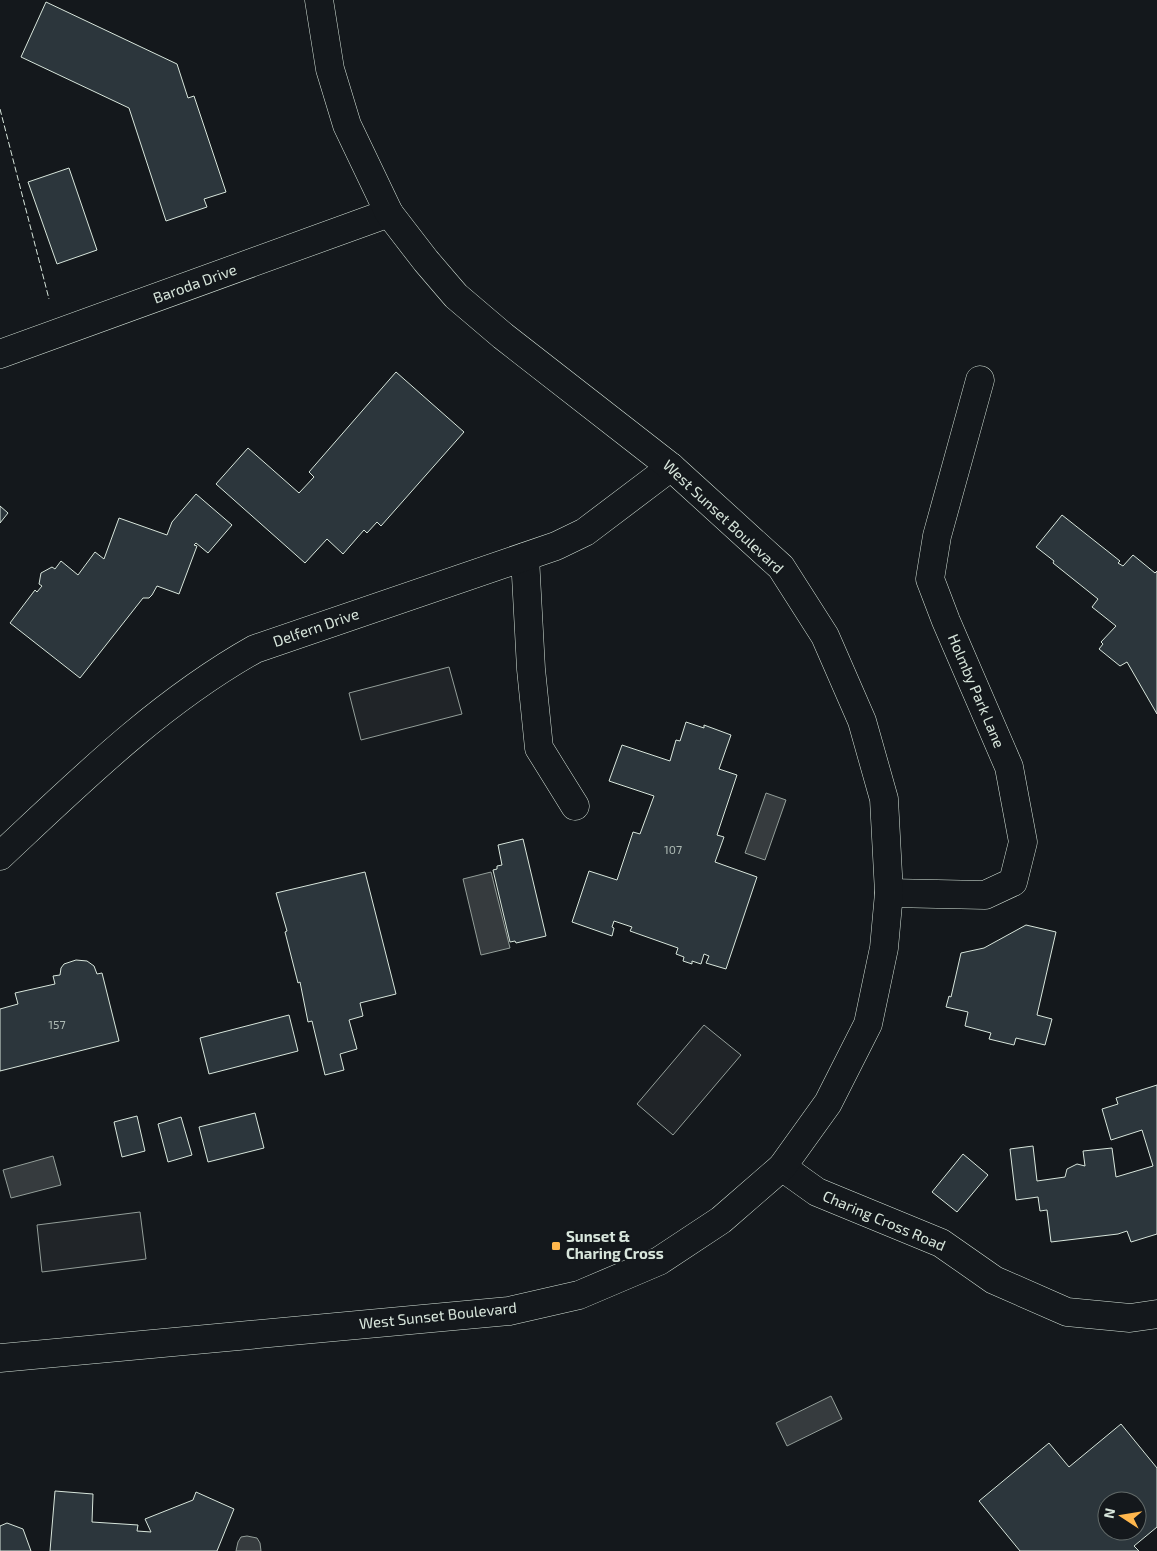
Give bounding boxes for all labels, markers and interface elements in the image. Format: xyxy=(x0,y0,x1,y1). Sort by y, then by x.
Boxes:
street label: Baroda Drive xyxy=(150,260,239,307)
street label: West Sunset Boulevard xyxy=(660,456,788,577)
street label: Delfern Drive xyxy=(270,604,361,650)
street label: Holmby Park Lane xyxy=(945,631,1009,750)
house number: 107 xyxy=(664,842,682,856)
house number: 157 xyxy=(48,1017,66,1031)
street label: Charing Cross Road xyxy=(820,1186,949,1254)
place label: Sunset & Charing Cross xyxy=(566,1227,664,1262)
marker: Sunset & Charing Cross xyxy=(550,1240,562,1252)
street label: West Sunset Boulevard xyxy=(358,1298,518,1332)
north arrow xyxy=(1097,1491,1147,1541)
text: N xyxy=(1099,1506,1118,1520)

